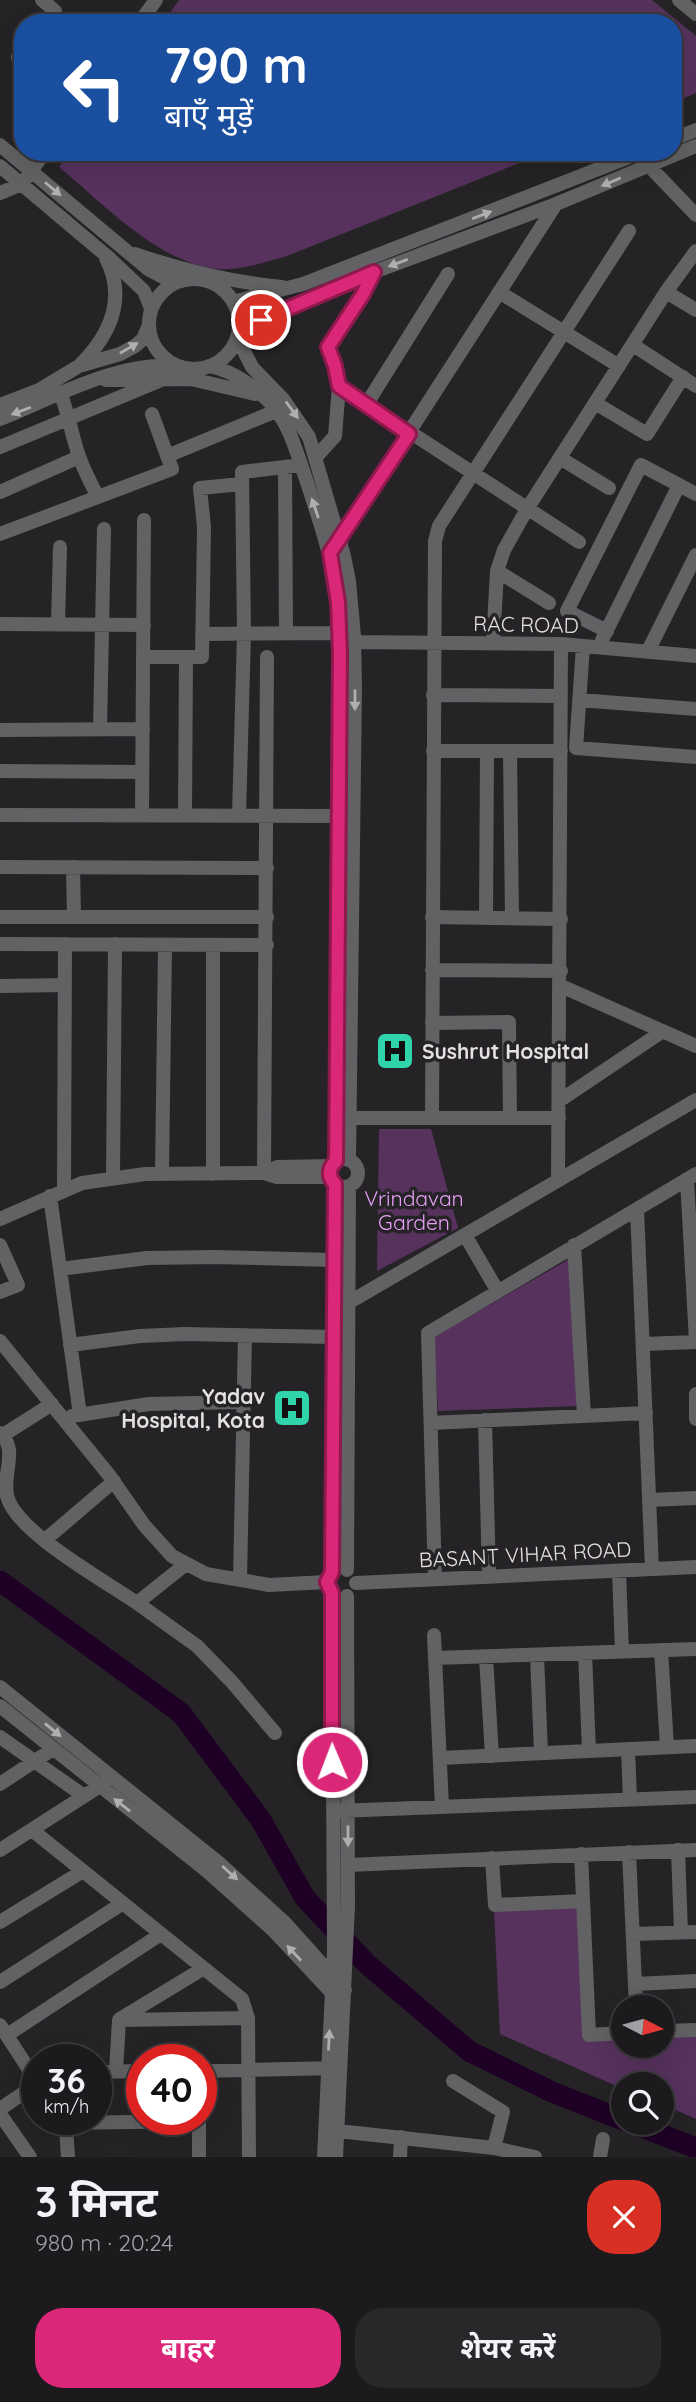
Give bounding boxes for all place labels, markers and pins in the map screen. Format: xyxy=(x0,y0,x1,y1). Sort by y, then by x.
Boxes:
pin xyxy=(231,290,291,350)
hospital icon: Sushrut Hospital xyxy=(374,1030,416,1072)
place label: Sushrut Hospital xyxy=(422,1038,589,1064)
place label: Yadav Hospital, Kota xyxy=(121,1383,265,1433)
hospital icon: Yadav Hospital, Kota xyxy=(271,1387,313,1429)

